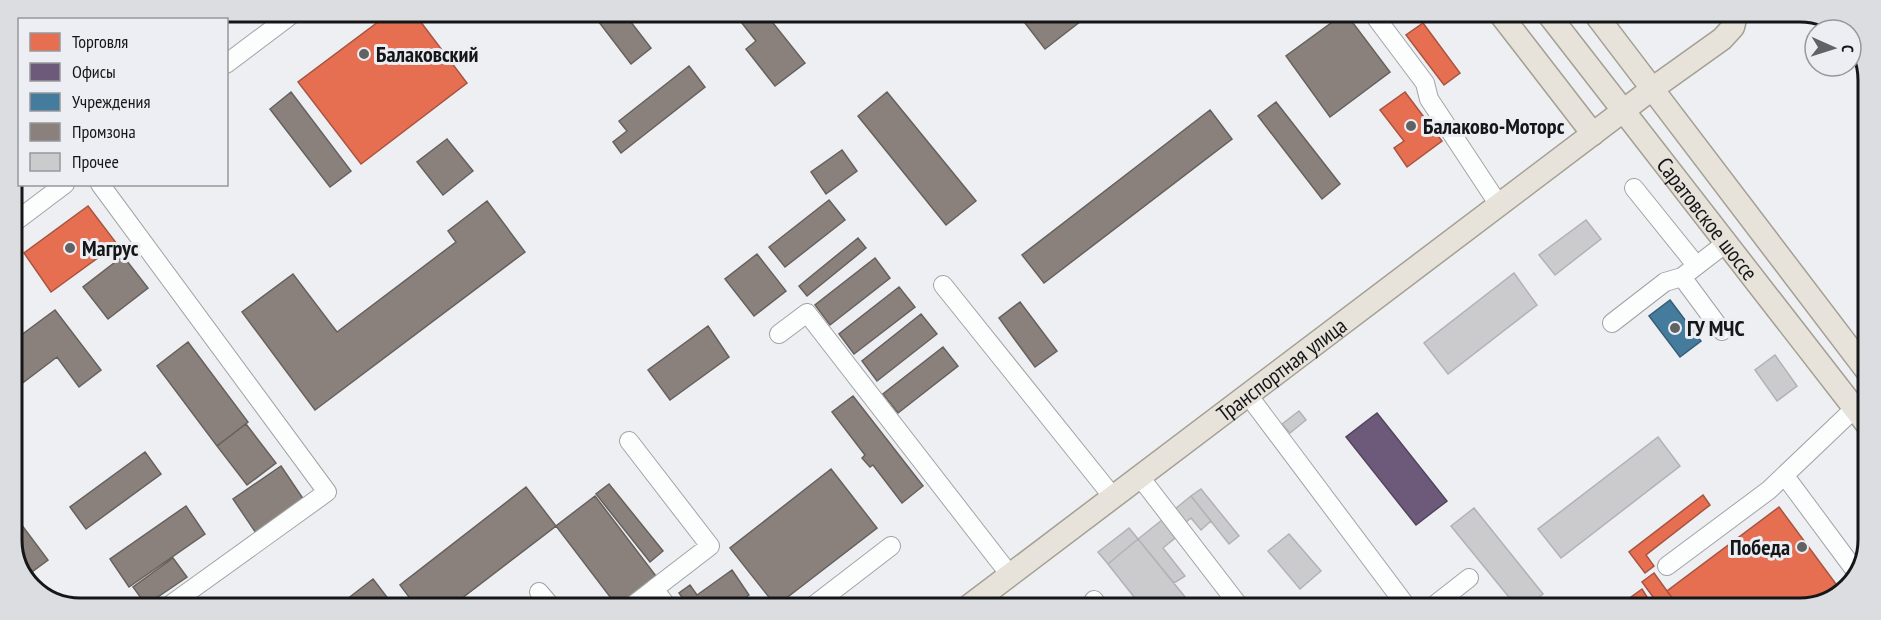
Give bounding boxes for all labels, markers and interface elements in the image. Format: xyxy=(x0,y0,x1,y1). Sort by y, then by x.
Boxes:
legend xyxy=(18,18,228,186)
north arrow xyxy=(1803,18,1863,78)
text: Торговля xyxy=(72,30,128,53)
place label: Балаковский xyxy=(376,40,478,68)
text: С xyxy=(1838,45,1858,54)
marker: Балаковский xyxy=(357,47,371,61)
text: Офисы xyxy=(72,60,116,83)
text: Учреждения xyxy=(72,90,150,113)
place label: Балаково-Моторс xyxy=(1423,112,1565,140)
marker: Балаково-Моторс xyxy=(1404,119,1418,133)
text: Промзона xyxy=(72,120,136,143)
text: Прочее xyxy=(72,150,119,173)
street label: Саратовское шоссе xyxy=(1651,151,1764,286)
place label: Магрус xyxy=(82,234,139,262)
marker: Магрус xyxy=(63,241,77,255)
street label: Транспортная улица xyxy=(1211,311,1352,428)
place label: ГУ МЧС xyxy=(1687,314,1744,342)
marker: ГУ МЧС xyxy=(1668,321,1682,335)
place label: Победа xyxy=(1730,533,1790,561)
marker: Победа xyxy=(1795,540,1809,554)

